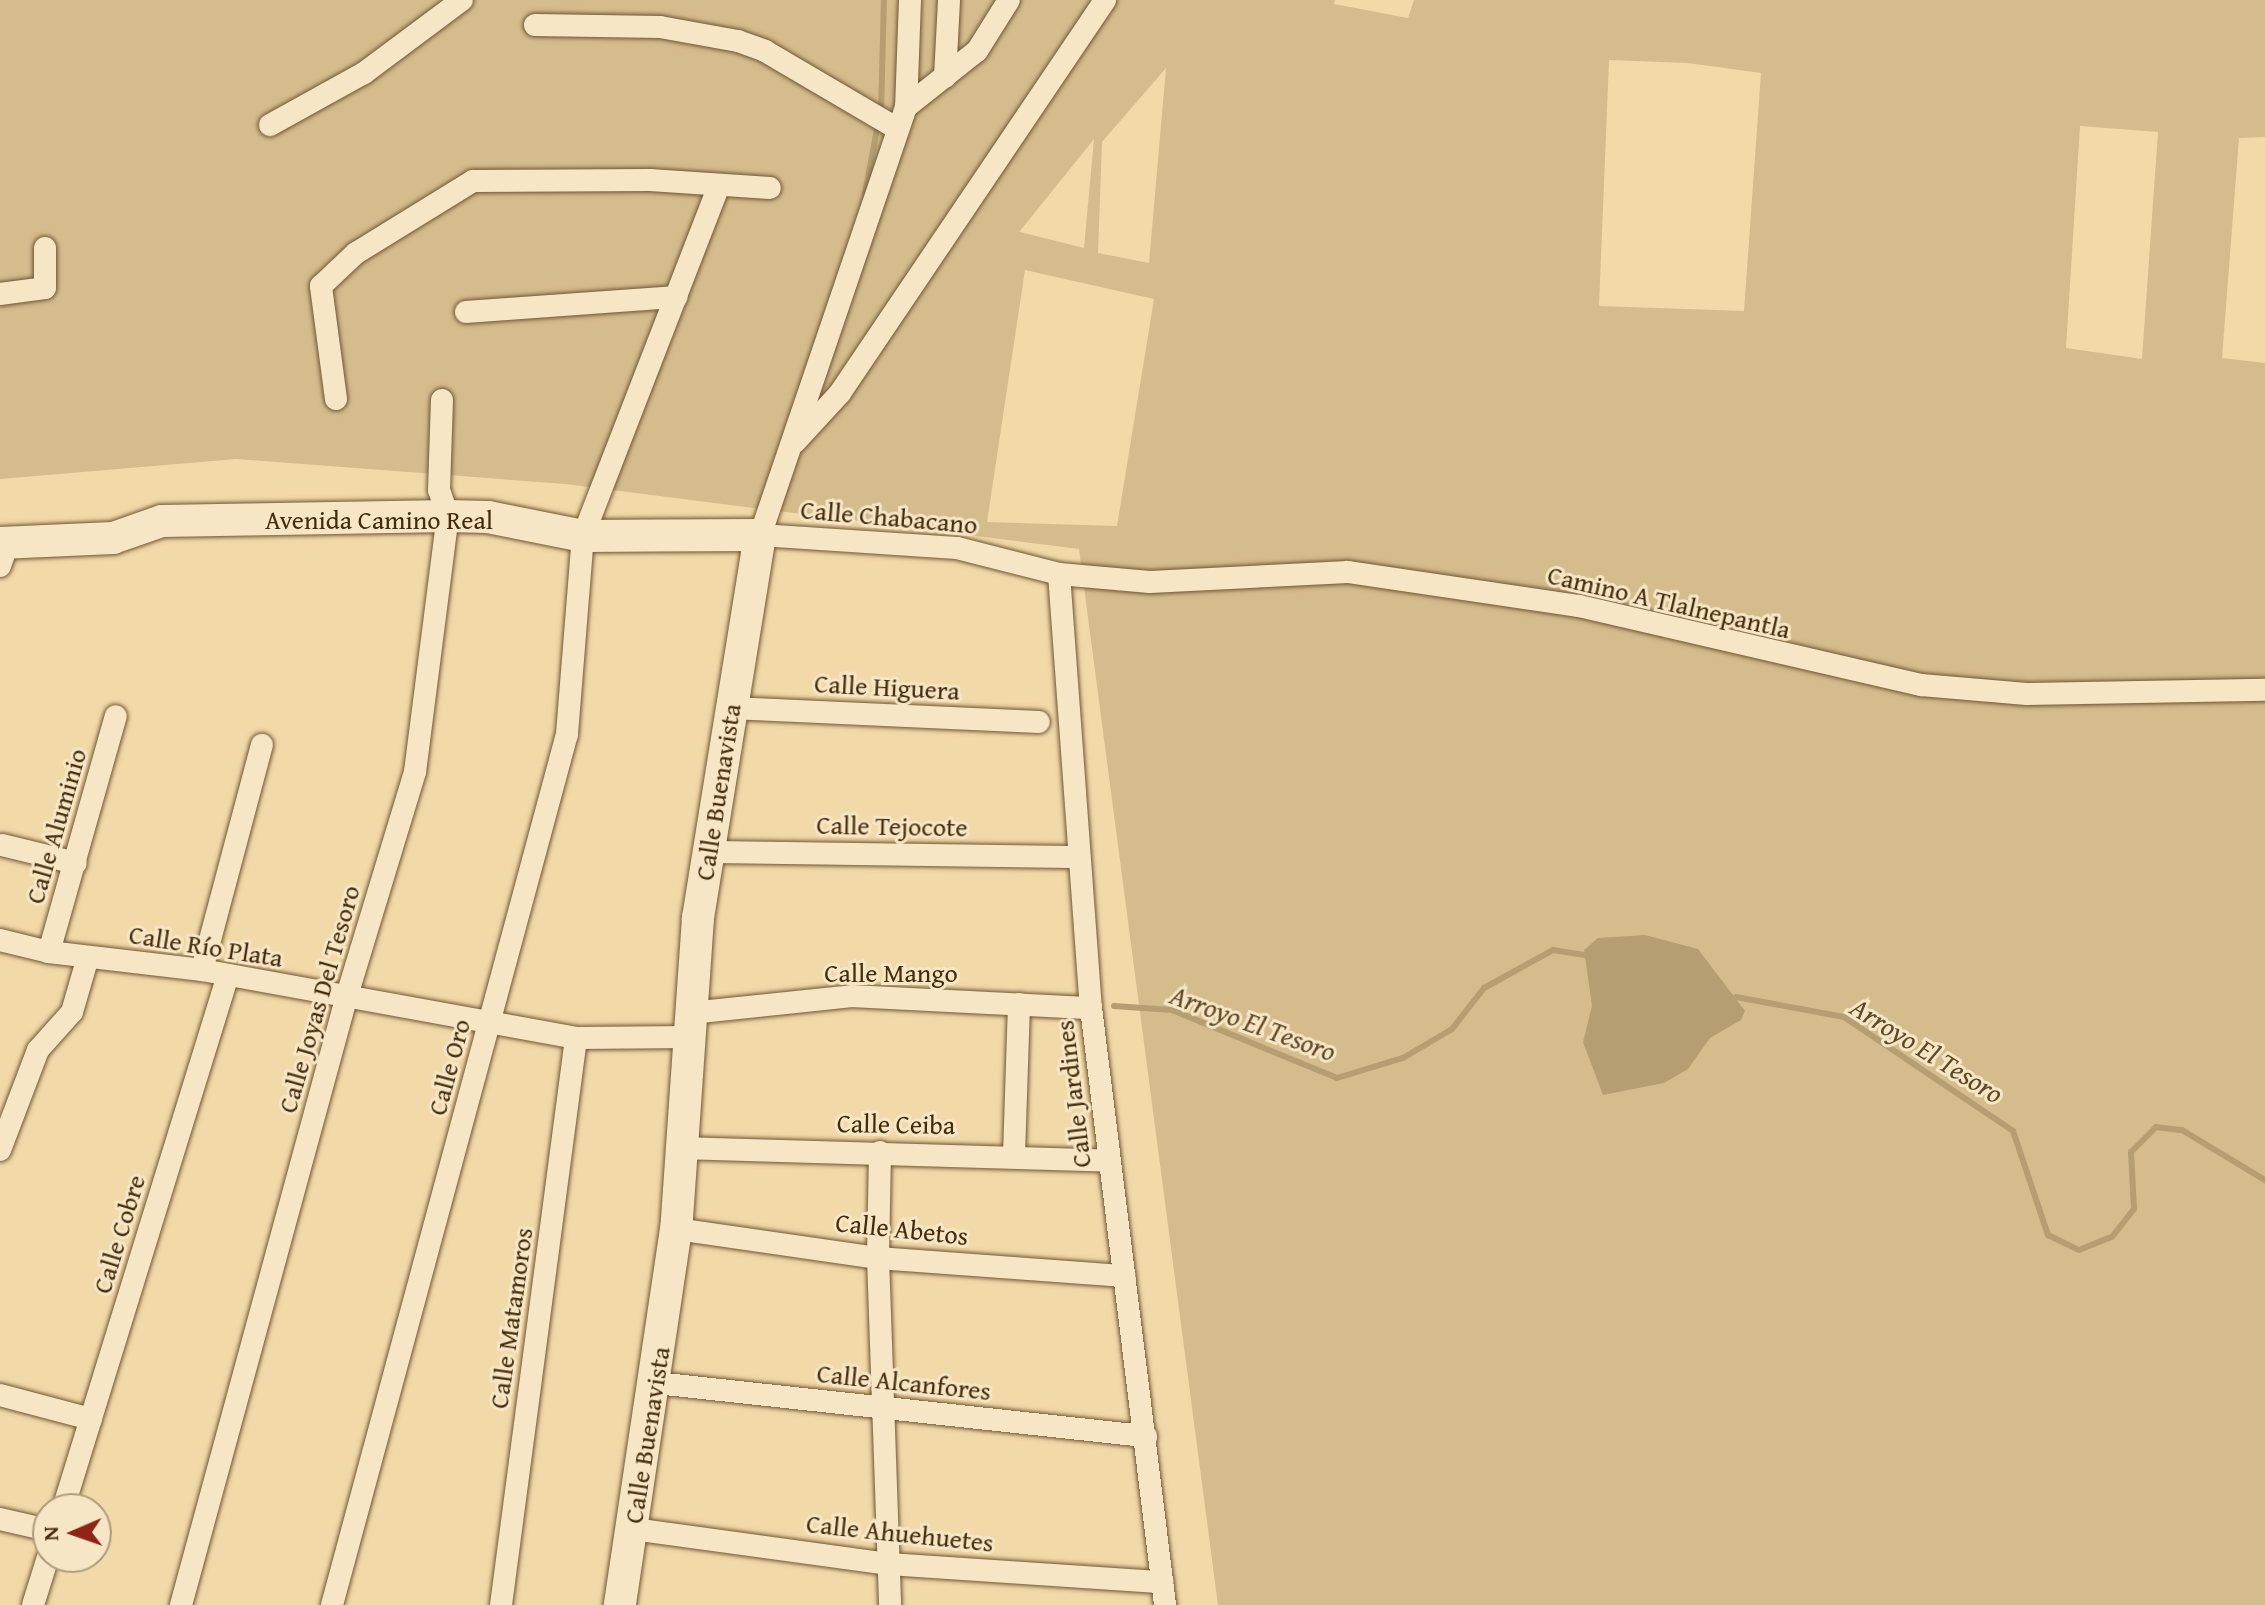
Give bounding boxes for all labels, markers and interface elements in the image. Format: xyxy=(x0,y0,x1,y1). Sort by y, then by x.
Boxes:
street label: Calle Chabacano xyxy=(799,494,979,540)
street label: Avenida Camino Real xyxy=(265,504,493,536)
street label: Camino A Tlalnepantla xyxy=(1545,559,1793,645)
street label: Calle Higuera xyxy=(814,668,960,706)
street label: Calle Buenavista xyxy=(689,701,747,883)
street label: Calle Aluminio xyxy=(19,745,93,907)
street label: Calle Tejocote xyxy=(816,809,968,843)
street label: Calle Joyas Del Tesoro xyxy=(272,882,366,1116)
street label: Calle Río Plata xyxy=(127,918,285,974)
street label: Calle Mango xyxy=(824,957,958,989)
water label: Arroyo El Tesoro xyxy=(1166,977,1340,1069)
water label: Arroyo El Tesoro xyxy=(1844,990,2010,1110)
street label: Calle Oro xyxy=(421,1015,477,1119)
street label: Calle Jardines xyxy=(1048,1019,1098,1169)
street label: Calle Ceiba xyxy=(837,1107,955,1141)
street label: Calle Cobre xyxy=(86,1171,152,1297)
street label: Calle Abetos xyxy=(834,1207,970,1251)
street label: Calle Matamoros xyxy=(483,1226,539,1410)
street label: Calle Buenavista xyxy=(618,1344,676,1526)
street label: Calle Alcanfores xyxy=(815,1357,993,1407)
north arrow xyxy=(32,1493,112,1573)
street label: Calle Ahuehuetes xyxy=(805,1508,995,1558)
text: N xyxy=(34,1526,66,1542)

